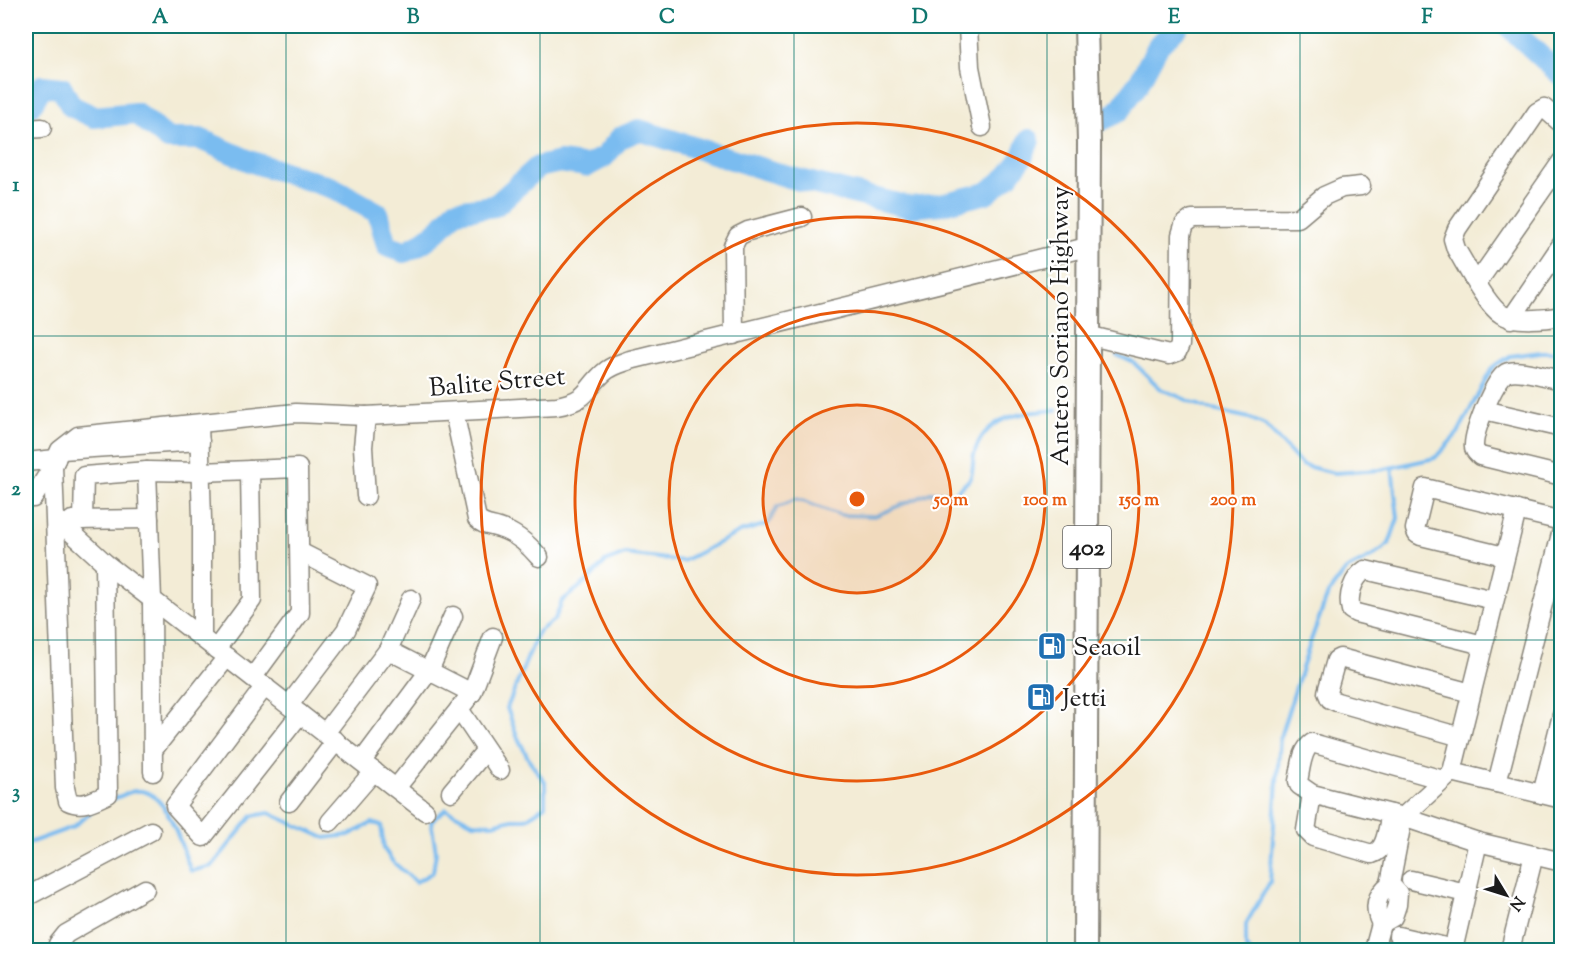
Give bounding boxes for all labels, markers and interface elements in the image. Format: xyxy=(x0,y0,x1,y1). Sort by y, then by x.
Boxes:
text: A xyxy=(152,4,169,33)
text: B xyxy=(407,4,420,33)
text: C xyxy=(659,4,675,33)
text: D xyxy=(912,4,928,33)
text: E xyxy=(1168,4,1181,33)
text: F xyxy=(1421,4,1433,33)
text: 1 xyxy=(13,172,20,201)
street label: Antero Soriano Highway xyxy=(1043,186,1080,466)
street label: Balite Street xyxy=(428,359,567,408)
text: 2 xyxy=(11,476,21,505)
text: 50 m xyxy=(932,488,968,514)
text: 100 m xyxy=(1023,488,1067,514)
text: 150 m xyxy=(1119,488,1159,514)
text: 200 m xyxy=(1210,488,1256,514)
centre of rings xyxy=(847,489,867,509)
road number: 402 xyxy=(1063,526,1111,568)
fuel station icon: Seaoil xyxy=(1036,630,1068,662)
place label: Seaoil xyxy=(1073,630,1141,667)
fuel station icon: Jetti xyxy=(1025,681,1057,713)
place label: Jetti xyxy=(1060,681,1107,718)
text: 3 xyxy=(12,779,20,808)
north arrow xyxy=(1476,865,1536,925)
text: N xyxy=(1503,891,1529,915)

